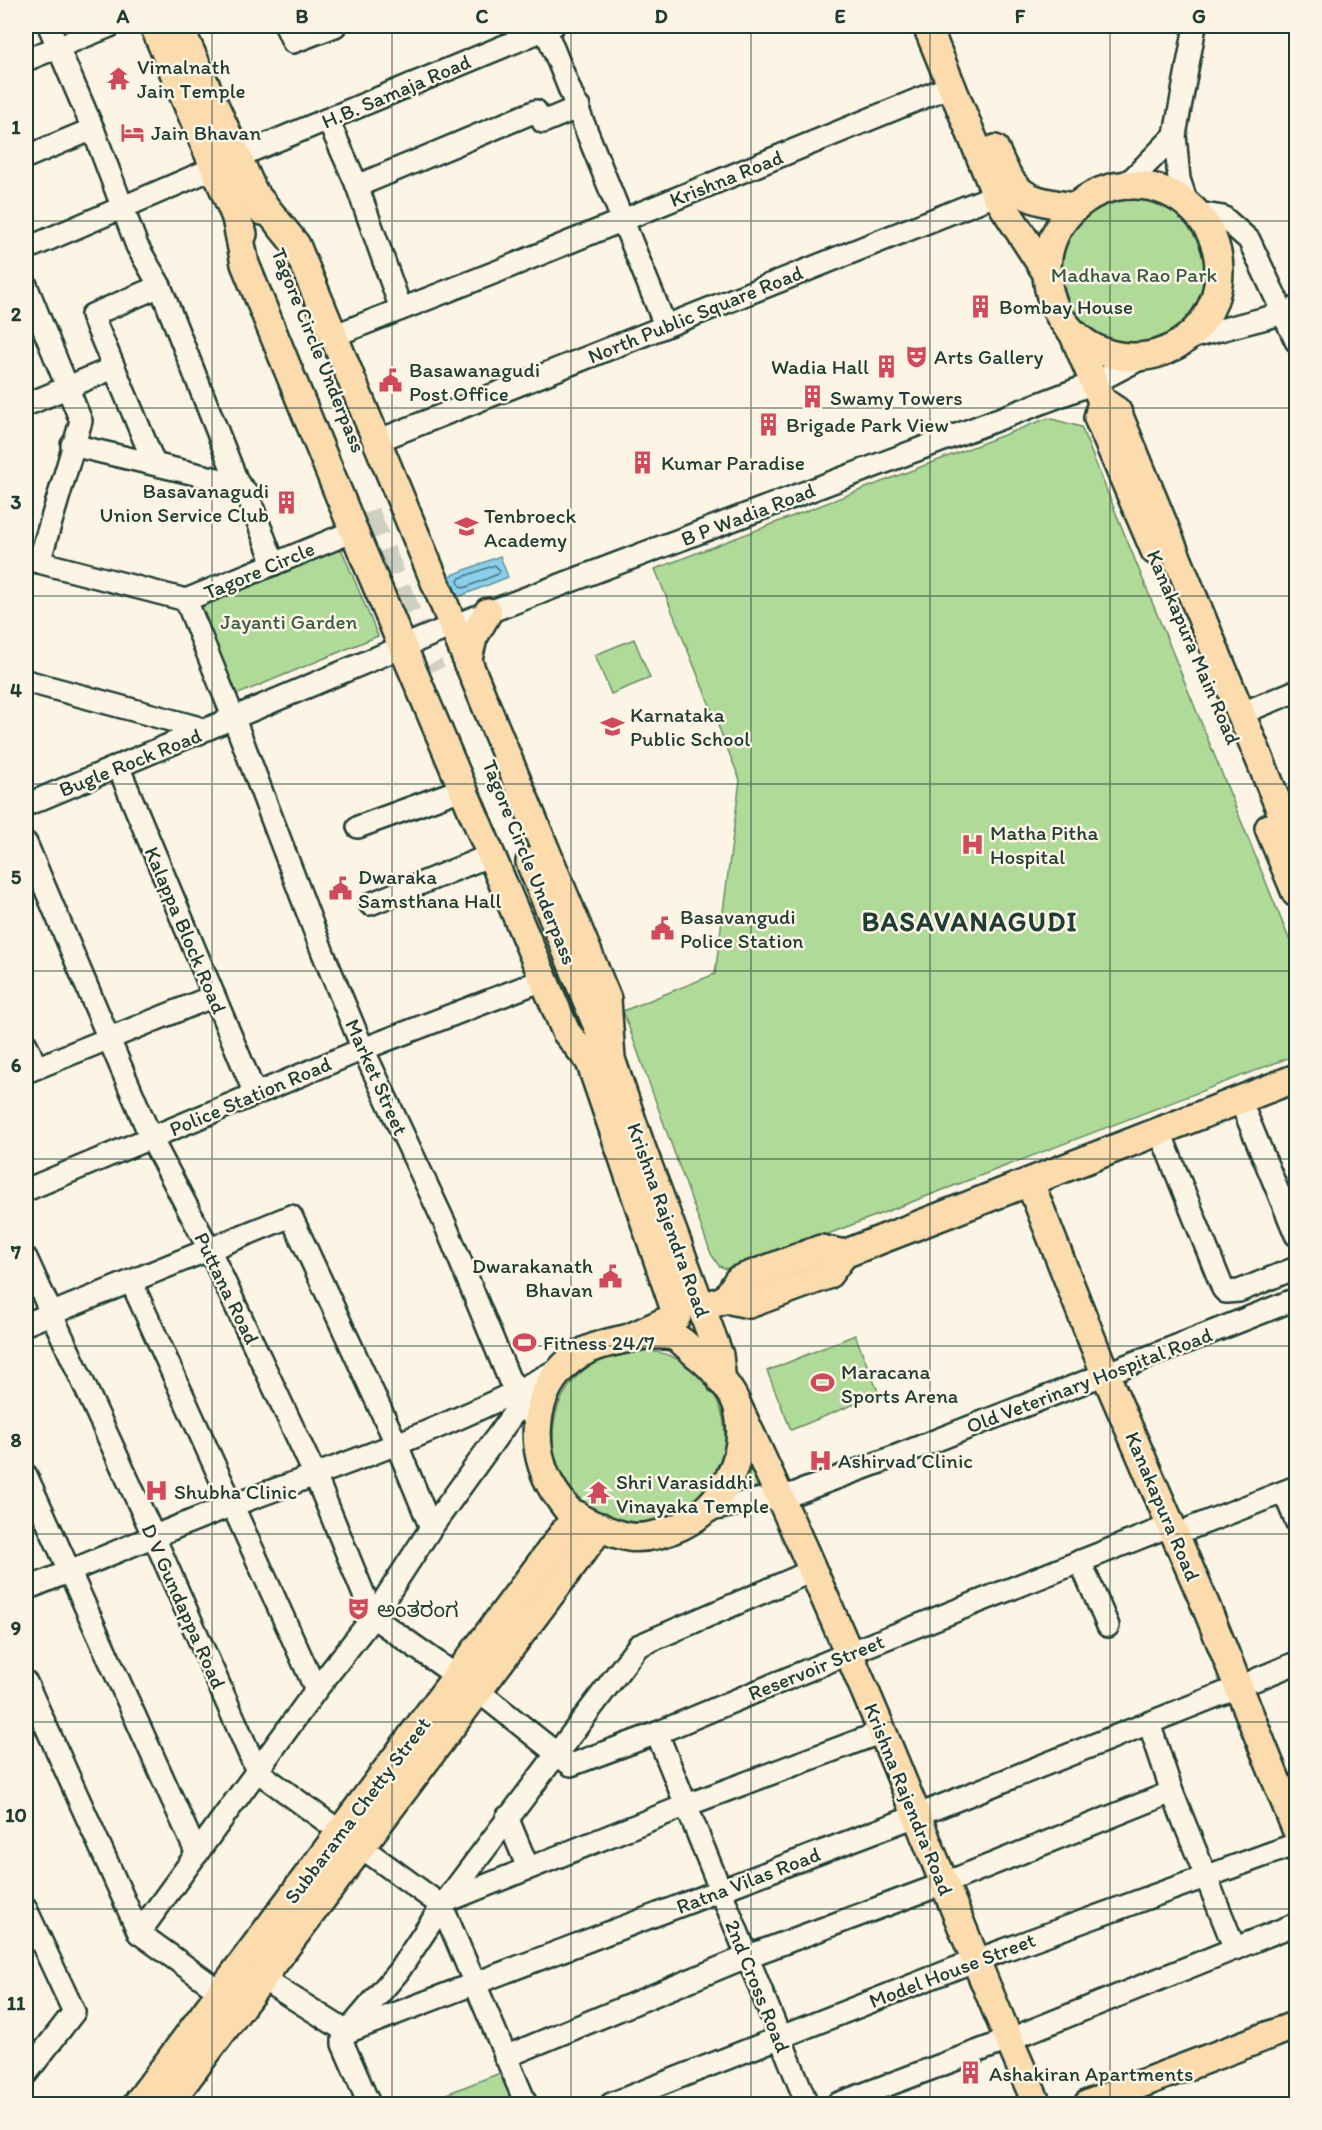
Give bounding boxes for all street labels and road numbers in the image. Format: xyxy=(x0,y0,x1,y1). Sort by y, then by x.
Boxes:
street label: H.B. Samaja Road xyxy=(318,48,475,134)
street label: Krishna Road xyxy=(666,144,786,212)
street label: Tagore Circle Underpass xyxy=(266,244,372,456)
street label: North Public Square Road xyxy=(584,259,807,369)
street label: B P Wadia Road xyxy=(677,477,819,551)
street label: Tagore Circle xyxy=(200,535,318,605)
street label: Kanakapura Main Road xyxy=(1142,546,1247,749)
street label: Bugle Rock Road xyxy=(55,722,205,802)
street label: Tagore Circle Underpass xyxy=(477,756,583,968)
street label: Kalappa Block Road xyxy=(139,843,233,1018)
street label: Market Street xyxy=(340,1015,414,1139)
street label: Police Station Road xyxy=(165,1050,335,1141)
street label: Krishna Rajendra Road xyxy=(622,1119,716,1321)
street label: Puttana Road xyxy=(189,1228,265,1348)
street label: Old Veterinary Hospital Road xyxy=(962,1321,1216,1439)
street label: Kanakapura Road xyxy=(1120,1428,1206,1584)
street label: D V Gundappa Road xyxy=(136,1520,232,1692)
street label: Reservoir Street xyxy=(744,1628,888,1706)
street label: Krishna Rajendra Road xyxy=(859,1699,959,1899)
street label: Subbarama Chetty Street xyxy=(279,1712,435,1908)
street label: Ratna Vilas Road xyxy=(673,1841,823,1919)
street label: 2nd Cross Road xyxy=(720,1916,796,2057)
street label: Model House Street xyxy=(865,1927,1039,2013)

